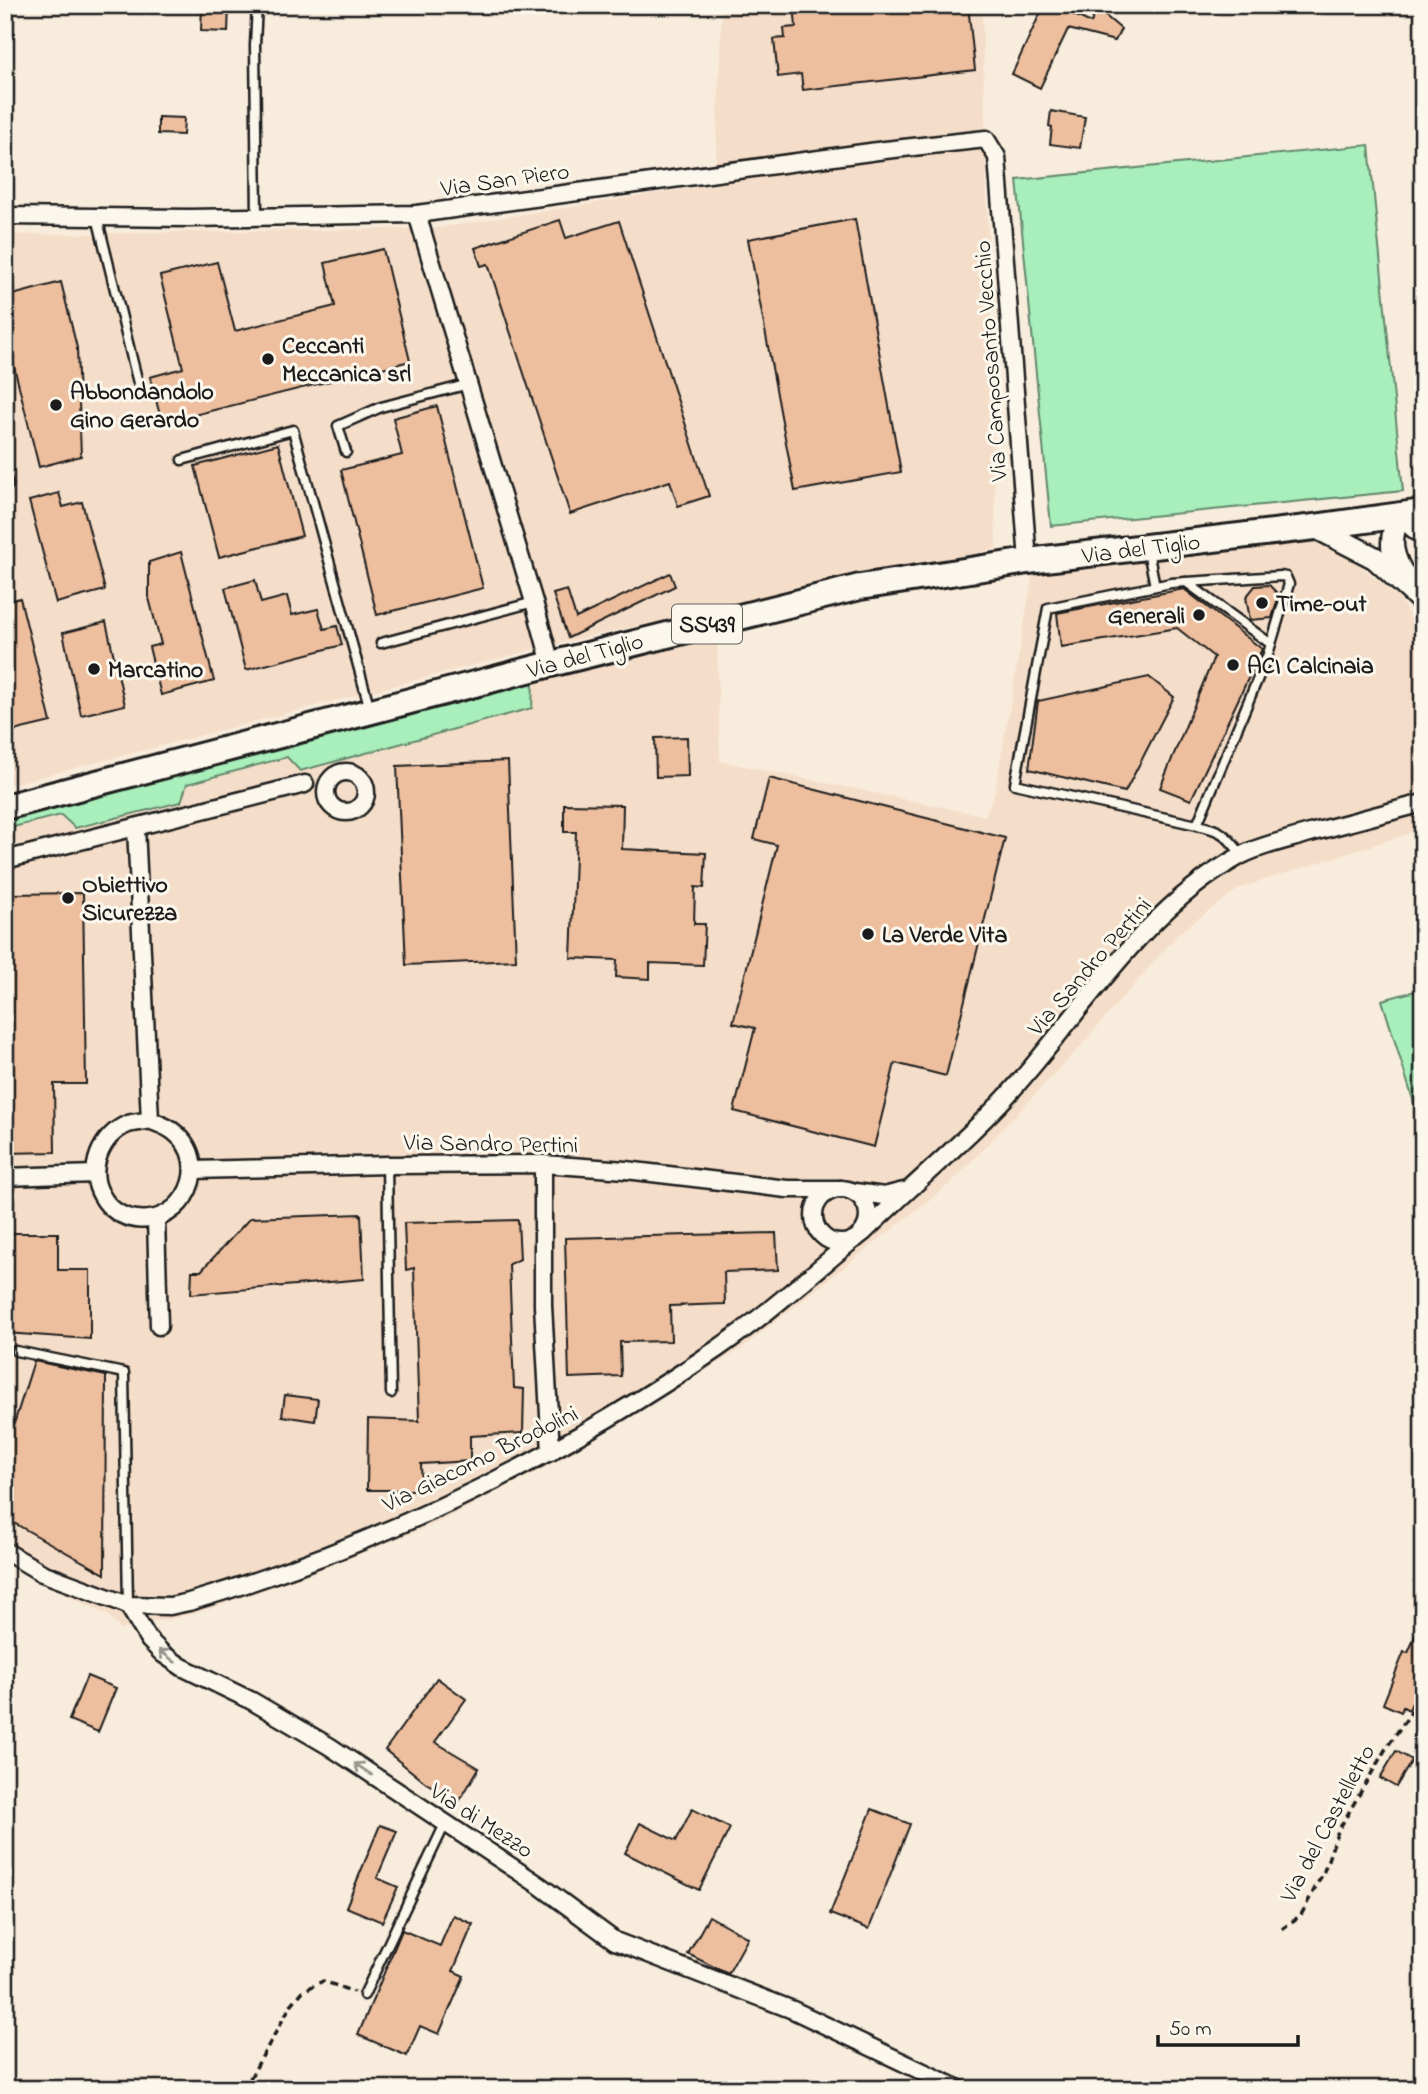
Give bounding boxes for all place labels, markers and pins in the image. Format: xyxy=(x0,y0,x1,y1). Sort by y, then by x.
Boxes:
place label: Ceccanti Meccanica srl xyxy=(282,330,411,393)
marker: Ceccanti Meccanica srl xyxy=(260,351,276,367)
place label: Abbondandolo Gino Gerardo xyxy=(70,376,214,439)
marker: Abbondandolo Gino Gerardo xyxy=(48,397,64,413)
place label: Time-out xyxy=(1276,588,1368,623)
marker: Time-out xyxy=(1254,595,1270,611)
place label: Generali xyxy=(1108,600,1185,635)
marker: Generali xyxy=(1191,607,1207,623)
place label: ACI Calcinaia xyxy=(1247,650,1374,685)
place label: Marcatino xyxy=(108,654,203,689)
marker: ACI Calcinaia xyxy=(1225,657,1241,673)
marker: Marcatino xyxy=(86,661,102,677)
place label: Obiettivo Sicurezza xyxy=(82,869,177,932)
marker: Obiettivo Sicurezza xyxy=(60,890,76,906)
place label: La Verde Vita xyxy=(882,919,1007,954)
marker: La Verde Vita xyxy=(860,926,876,942)

